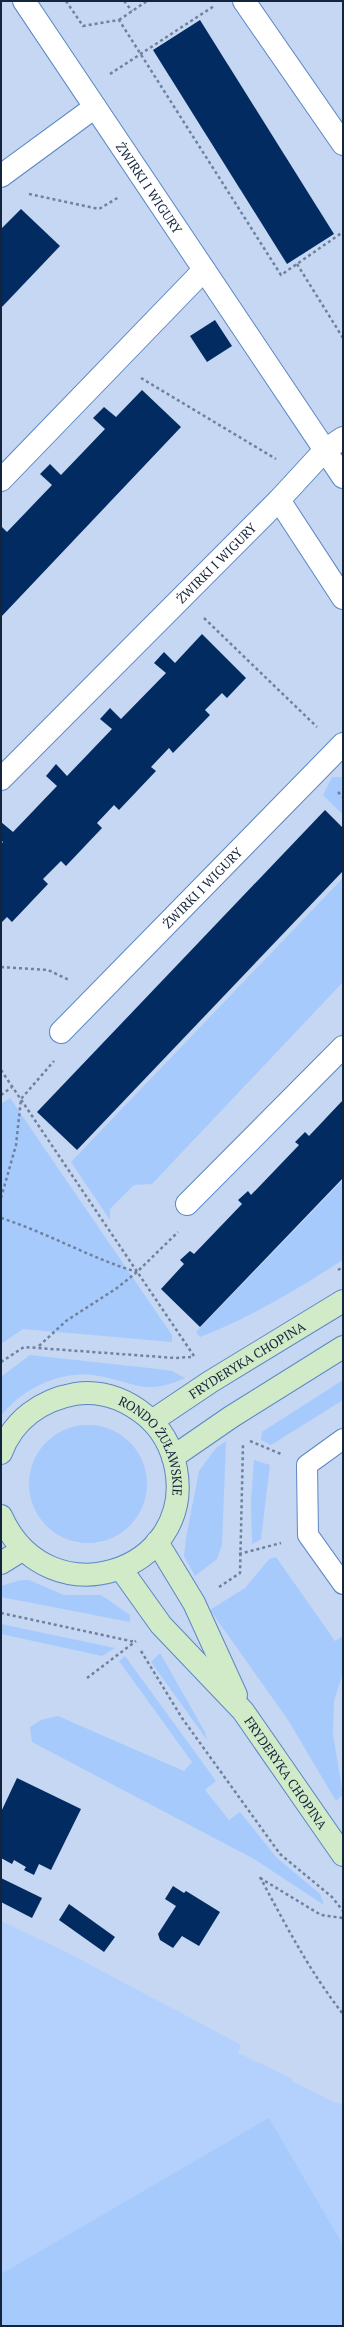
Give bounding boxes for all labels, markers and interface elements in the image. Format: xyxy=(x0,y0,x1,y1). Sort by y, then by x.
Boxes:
street label: ŻWIRKI I WIGURY xyxy=(112,139,187,238)
street label: ŻWIRKI I WIGURY xyxy=(172,518,261,607)
street label: ŻWIRKI I WIGURY xyxy=(159,843,247,932)
street label: FRYDERYKA CHOPINA xyxy=(185,1317,309,1403)
street label: RONDO ŻUŁAWSKIE xyxy=(116,1392,187,1497)
street label: FRYDERYKA CHOPINA xyxy=(240,1713,332,1833)

